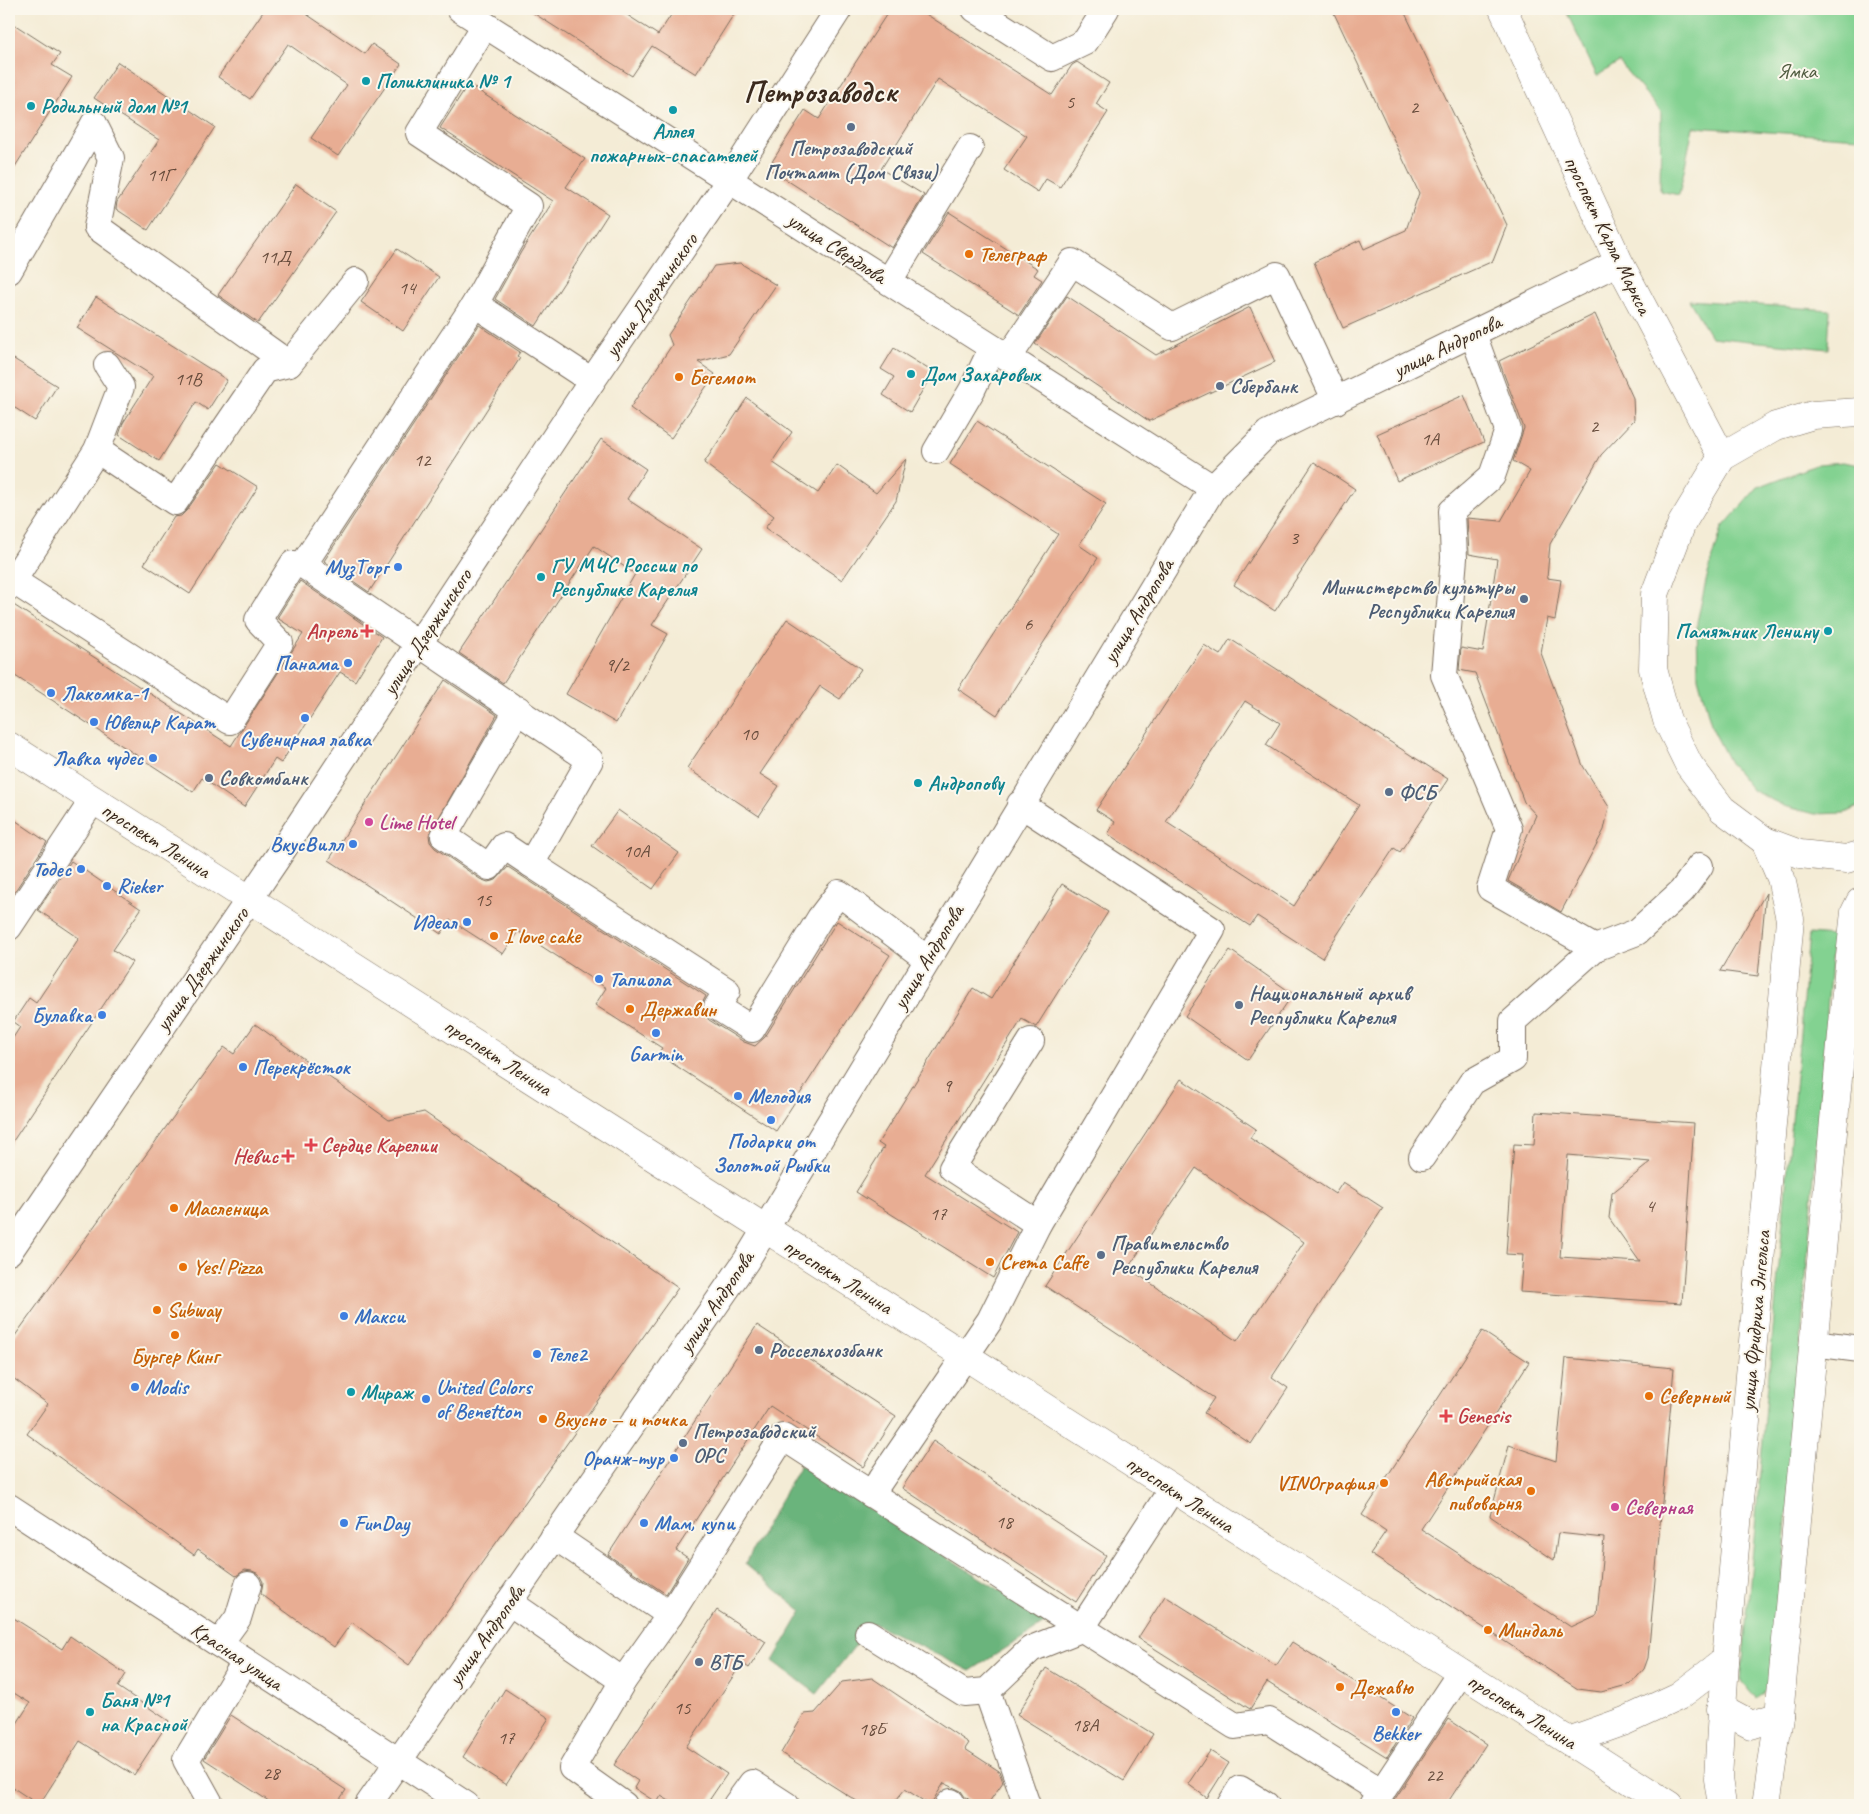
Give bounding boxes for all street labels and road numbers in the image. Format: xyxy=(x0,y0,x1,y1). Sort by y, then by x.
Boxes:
street label: проспект Карла Маркса xyxy=(1558,151,1659,321)
street label: улица Свердлова xyxy=(781,205,893,291)
street label: улица Дзержинского xyxy=(597,227,704,364)
street label: улица Андропова xyxy=(1387,308,1507,384)
street label: улица Андропова xyxy=(1096,552,1180,670)
street label: улица Дзержинского xyxy=(375,563,478,702)
street label: проспект Ленина xyxy=(97,796,216,885)
street label: улица Андропова xyxy=(886,898,970,1016)
street label: улица Дзержинского xyxy=(148,901,255,1038)
street label: проспект Ленина xyxy=(439,1013,558,1102)
street label: улица Фридриха Энгельса xyxy=(1734,1228,1776,1414)
street label: проспект Ленина xyxy=(779,1232,898,1321)
street label: улица Андропова xyxy=(671,1244,761,1359)
street label: проспект Ленина xyxy=(1121,1450,1240,1539)
street label: улица Андропова xyxy=(441,1578,532,1692)
street label: Красная улица xyxy=(186,1616,290,1697)
street label: проспект Ленина xyxy=(1463,1667,1582,1756)

